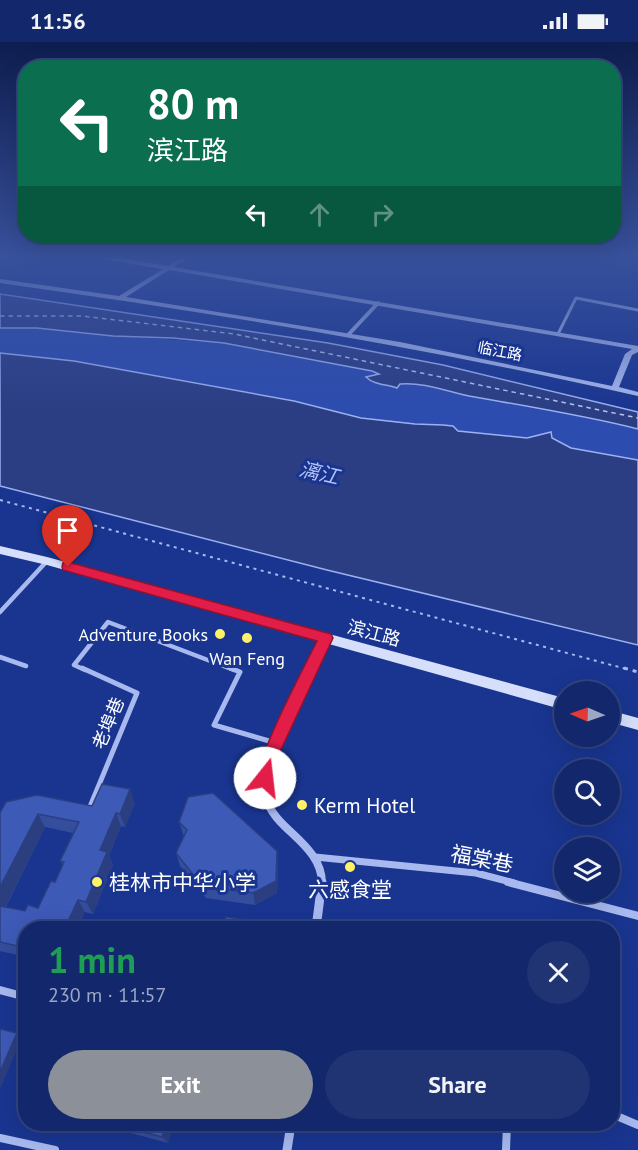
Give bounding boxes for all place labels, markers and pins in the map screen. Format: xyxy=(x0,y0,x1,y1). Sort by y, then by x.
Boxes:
pin xyxy=(42,505,93,567)
place label: Adventure Books xyxy=(78,623,208,646)
marker: Adventure Books xyxy=(213,627,227,641)
marker: Wan Feng xyxy=(240,631,254,645)
place label: Wan Feng xyxy=(209,647,285,670)
place label: Kerm Hotel xyxy=(314,792,415,819)
marker: Kerm Hotel xyxy=(295,798,309,812)
marker: 六感食堂 xyxy=(343,860,357,874)
place label: 桂林市中华小学 xyxy=(109,869,256,896)
marker: 桂林市中华小学 xyxy=(90,875,104,889)
place label: 六感食堂 xyxy=(308,876,392,903)

